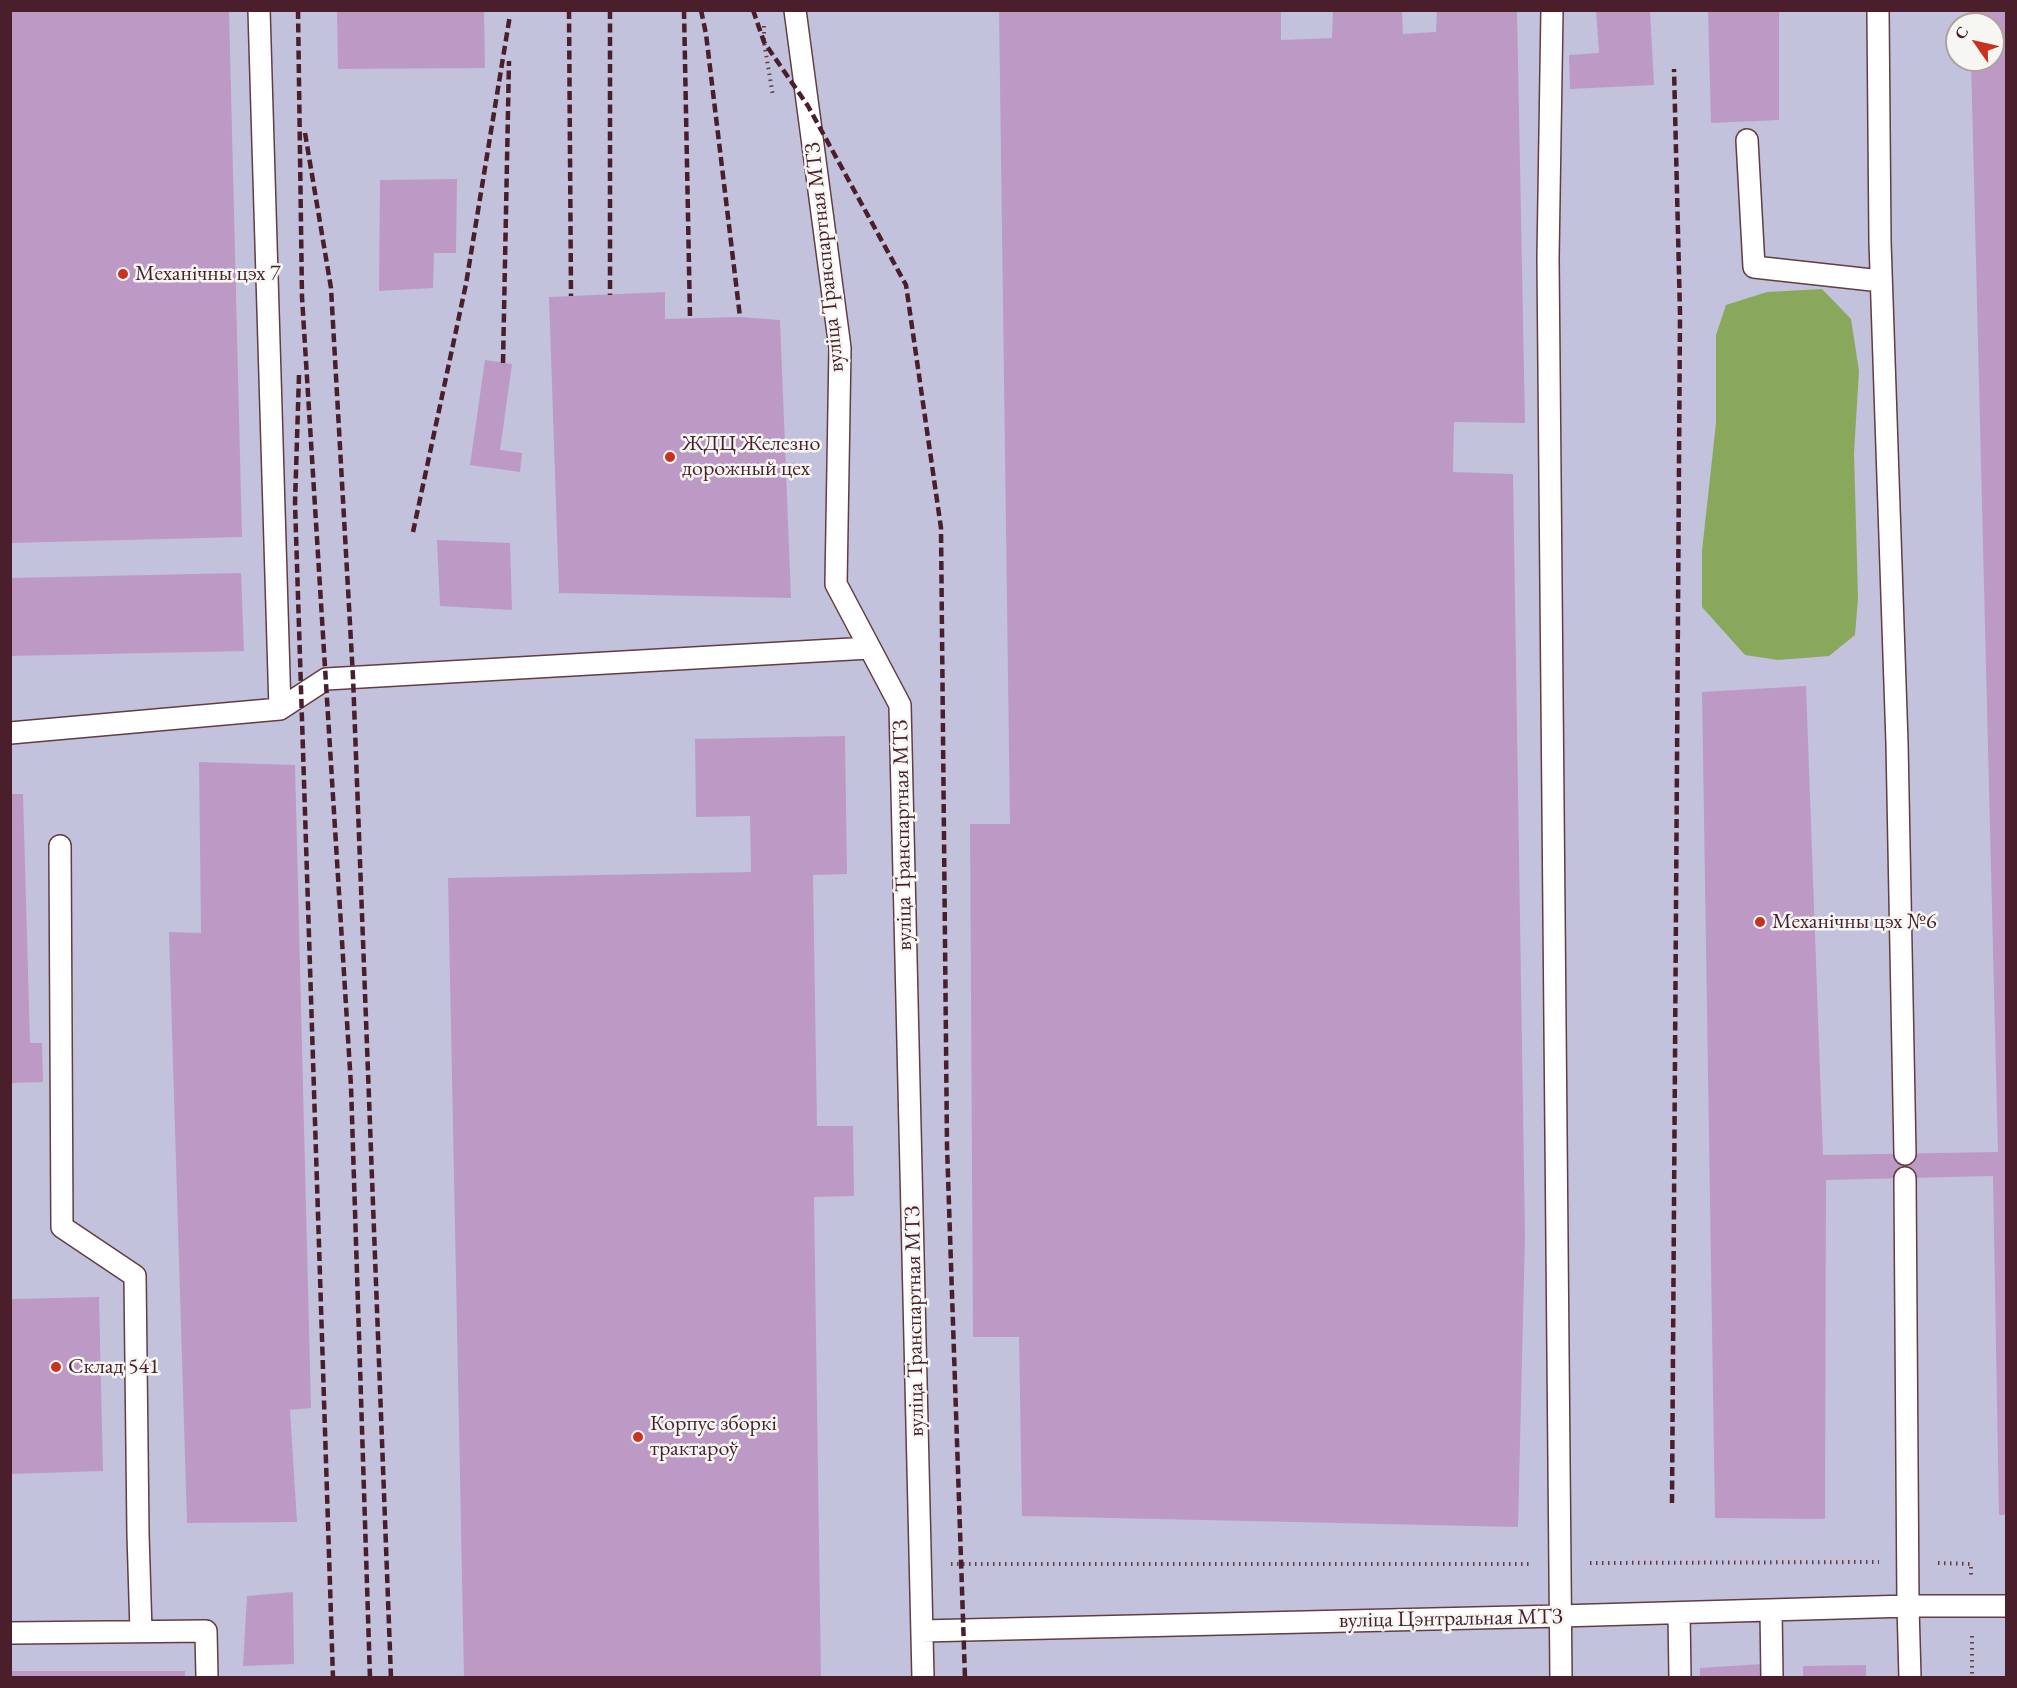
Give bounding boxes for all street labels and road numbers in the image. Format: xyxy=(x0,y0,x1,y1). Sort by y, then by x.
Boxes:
street label: вуліца Транспартная МТЗ xyxy=(800,141,850,373)
street label: вуліца Транспартная МТЗ xyxy=(888,719,918,951)
street label: вуліца Транспартная МТЗ xyxy=(900,1205,930,1437)
street label: вуліца Цэнтральная МТЗ xyxy=(1339,1604,1563,1634)

